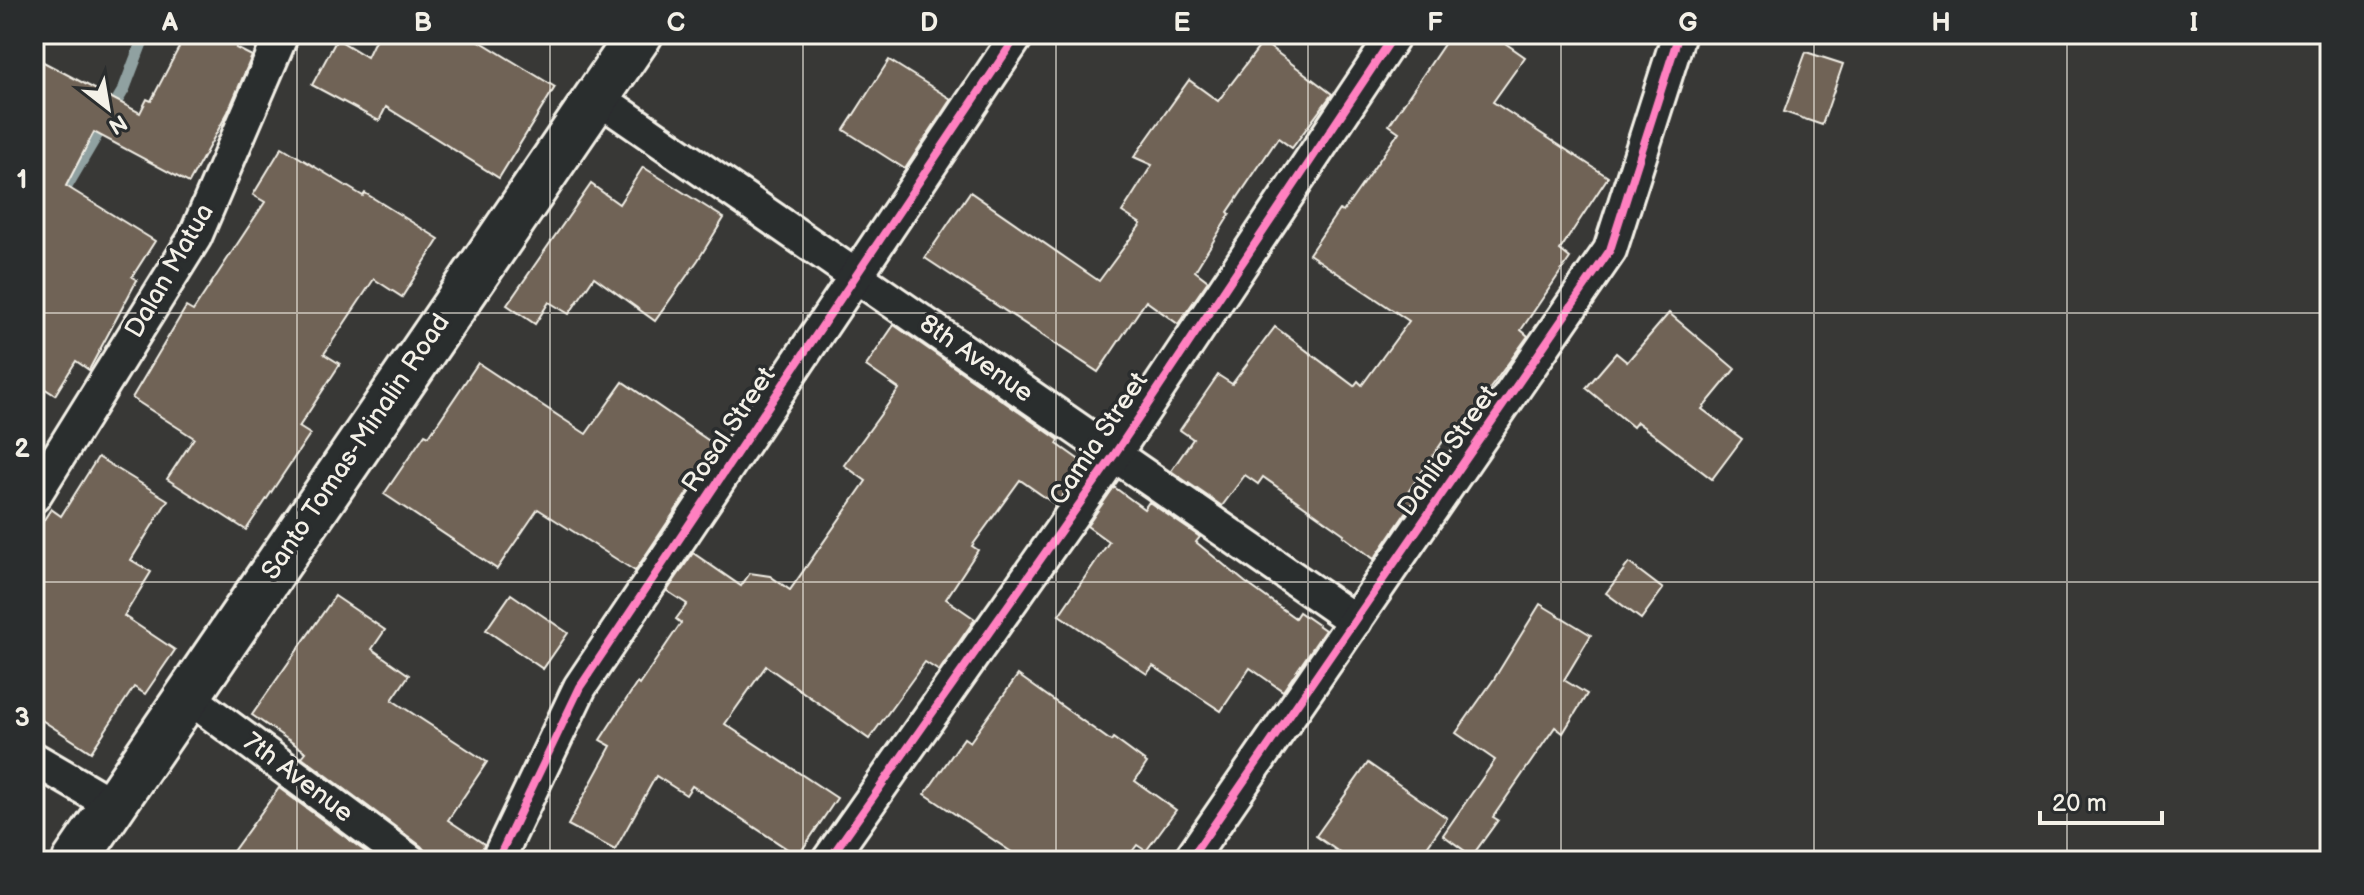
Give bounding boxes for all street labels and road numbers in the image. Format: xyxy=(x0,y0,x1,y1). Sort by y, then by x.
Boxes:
street label: Dalan Matua xyxy=(119,199,221,343)
street label: Santo Tomas-Minalin Road xyxy=(255,308,457,586)
street label: 8th Avenue xyxy=(913,309,1039,409)
street label: Rosal Street xyxy=(676,361,782,499)
street label: Camia Street xyxy=(1043,367,1155,511)
street label: Dahlia Street xyxy=(1392,380,1504,522)
street label: 7th Avenue xyxy=(237,727,359,829)

